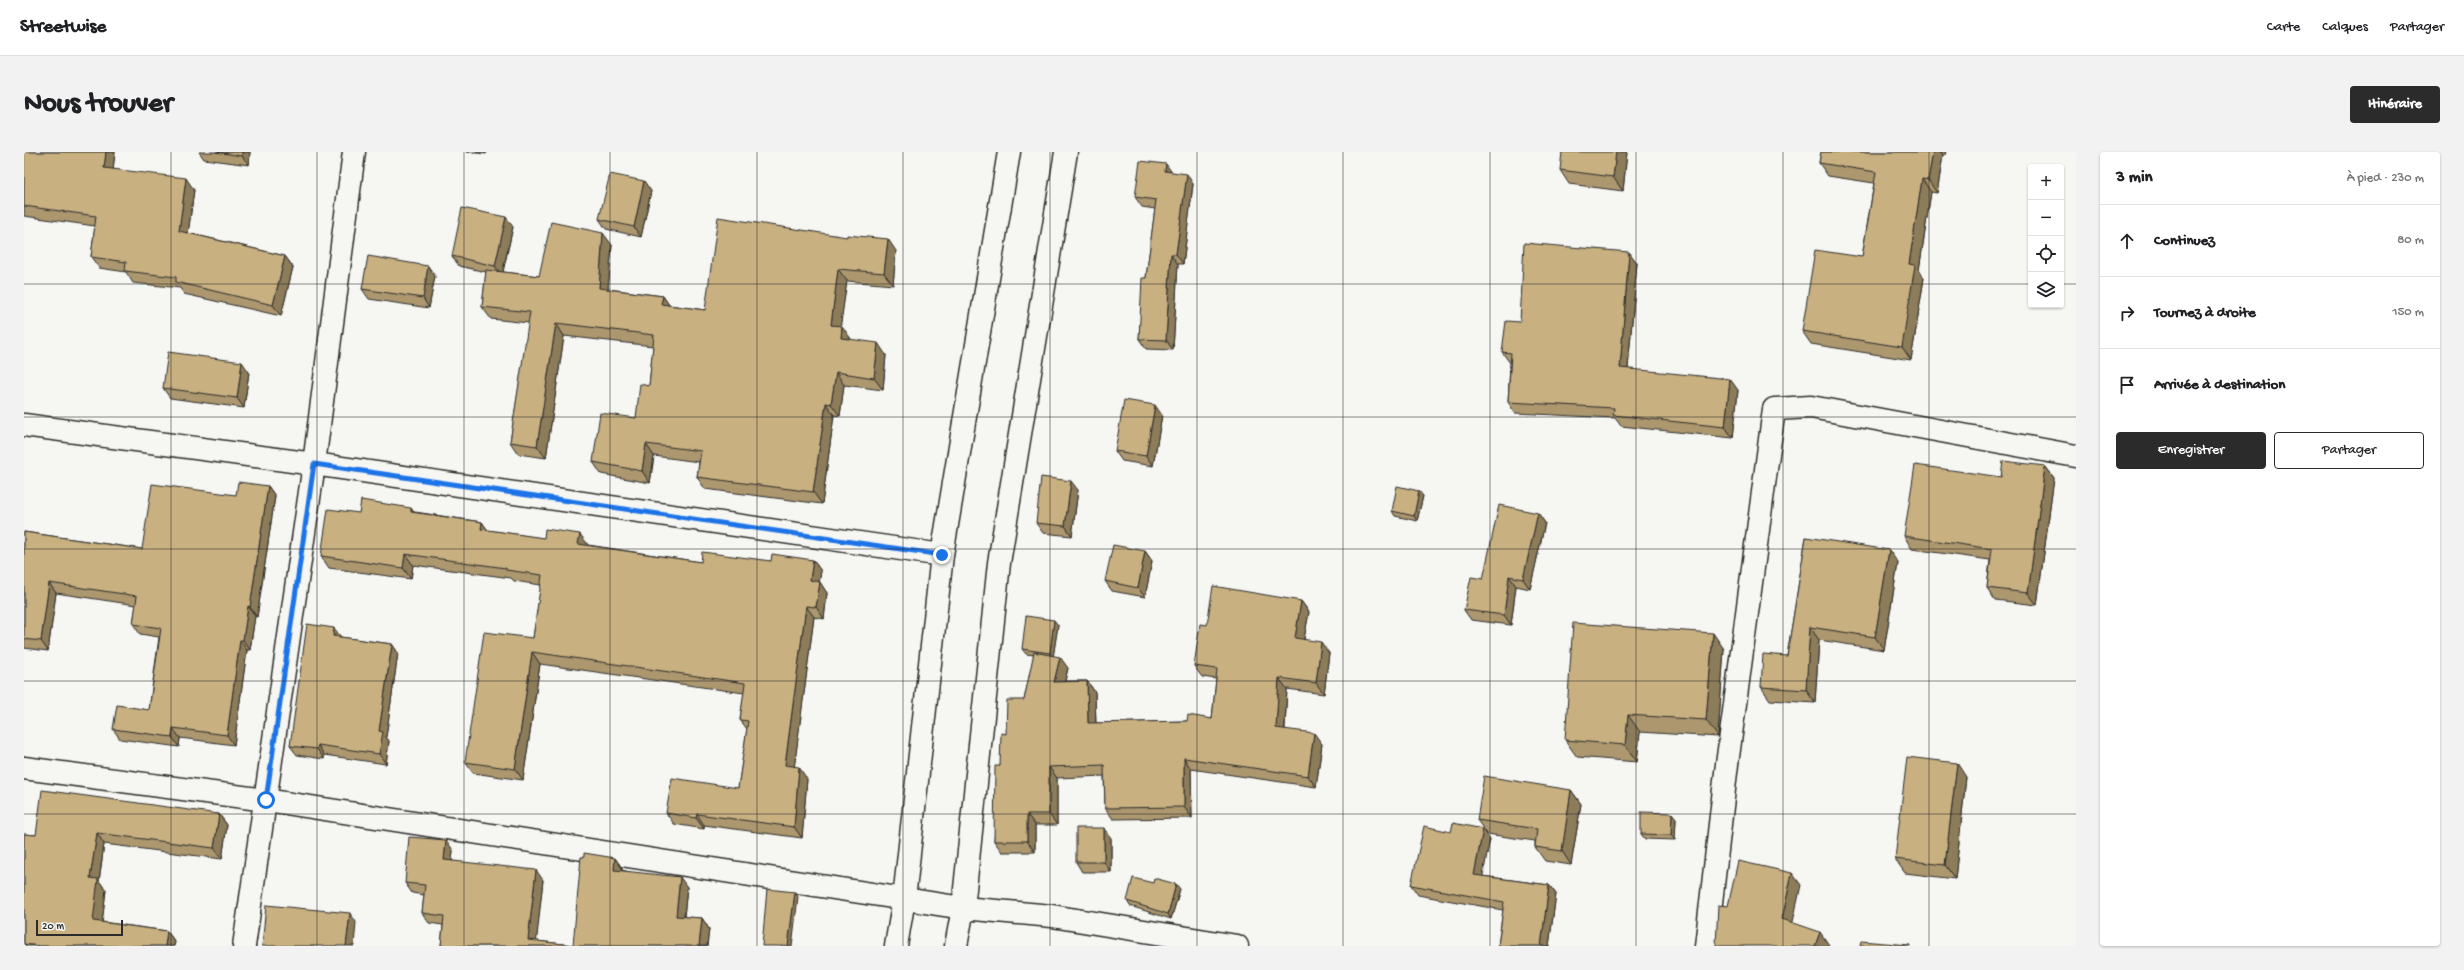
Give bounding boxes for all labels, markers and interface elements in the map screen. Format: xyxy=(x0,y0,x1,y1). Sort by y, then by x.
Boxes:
text: Streetwise xyxy=(20,16,106,39)
text: Carte xyxy=(2267,19,2300,36)
text: Calques xyxy=(2322,19,2368,36)
text: Partager xyxy=(2390,19,2444,36)
button: Itinéraire xyxy=(2350,86,2440,123)
text: Nous trouver xyxy=(24,88,173,121)
map controls xyxy=(2028,164,2064,308)
button: + xyxy=(2028,164,2064,200)
text: 3 min xyxy=(2116,168,2153,188)
text: À pied · 230 m xyxy=(2347,171,2424,186)
button: − xyxy=(2028,200,2064,236)
icon: ahead xyxy=(2116,230,2138,252)
text: Continuez xyxy=(2154,232,2215,250)
text: 80 m xyxy=(2397,233,2424,248)
button: locate xyxy=(2028,236,2064,272)
button: layers xyxy=(2028,272,2064,308)
icon: right xyxy=(2116,302,2138,324)
text: Tournez à droite xyxy=(2154,304,2256,322)
text: 150 m xyxy=(2392,305,2424,320)
icon: arrive xyxy=(2116,374,2138,396)
text: Arrivée à destination xyxy=(2154,376,2285,394)
button: Enregistrer xyxy=(2116,432,2266,469)
button: Partager xyxy=(2274,432,2424,469)
route end xyxy=(933,546,951,564)
route start xyxy=(257,791,275,809)
scale bar xyxy=(36,918,123,937)
text: 20 m xyxy=(42,921,64,933)

